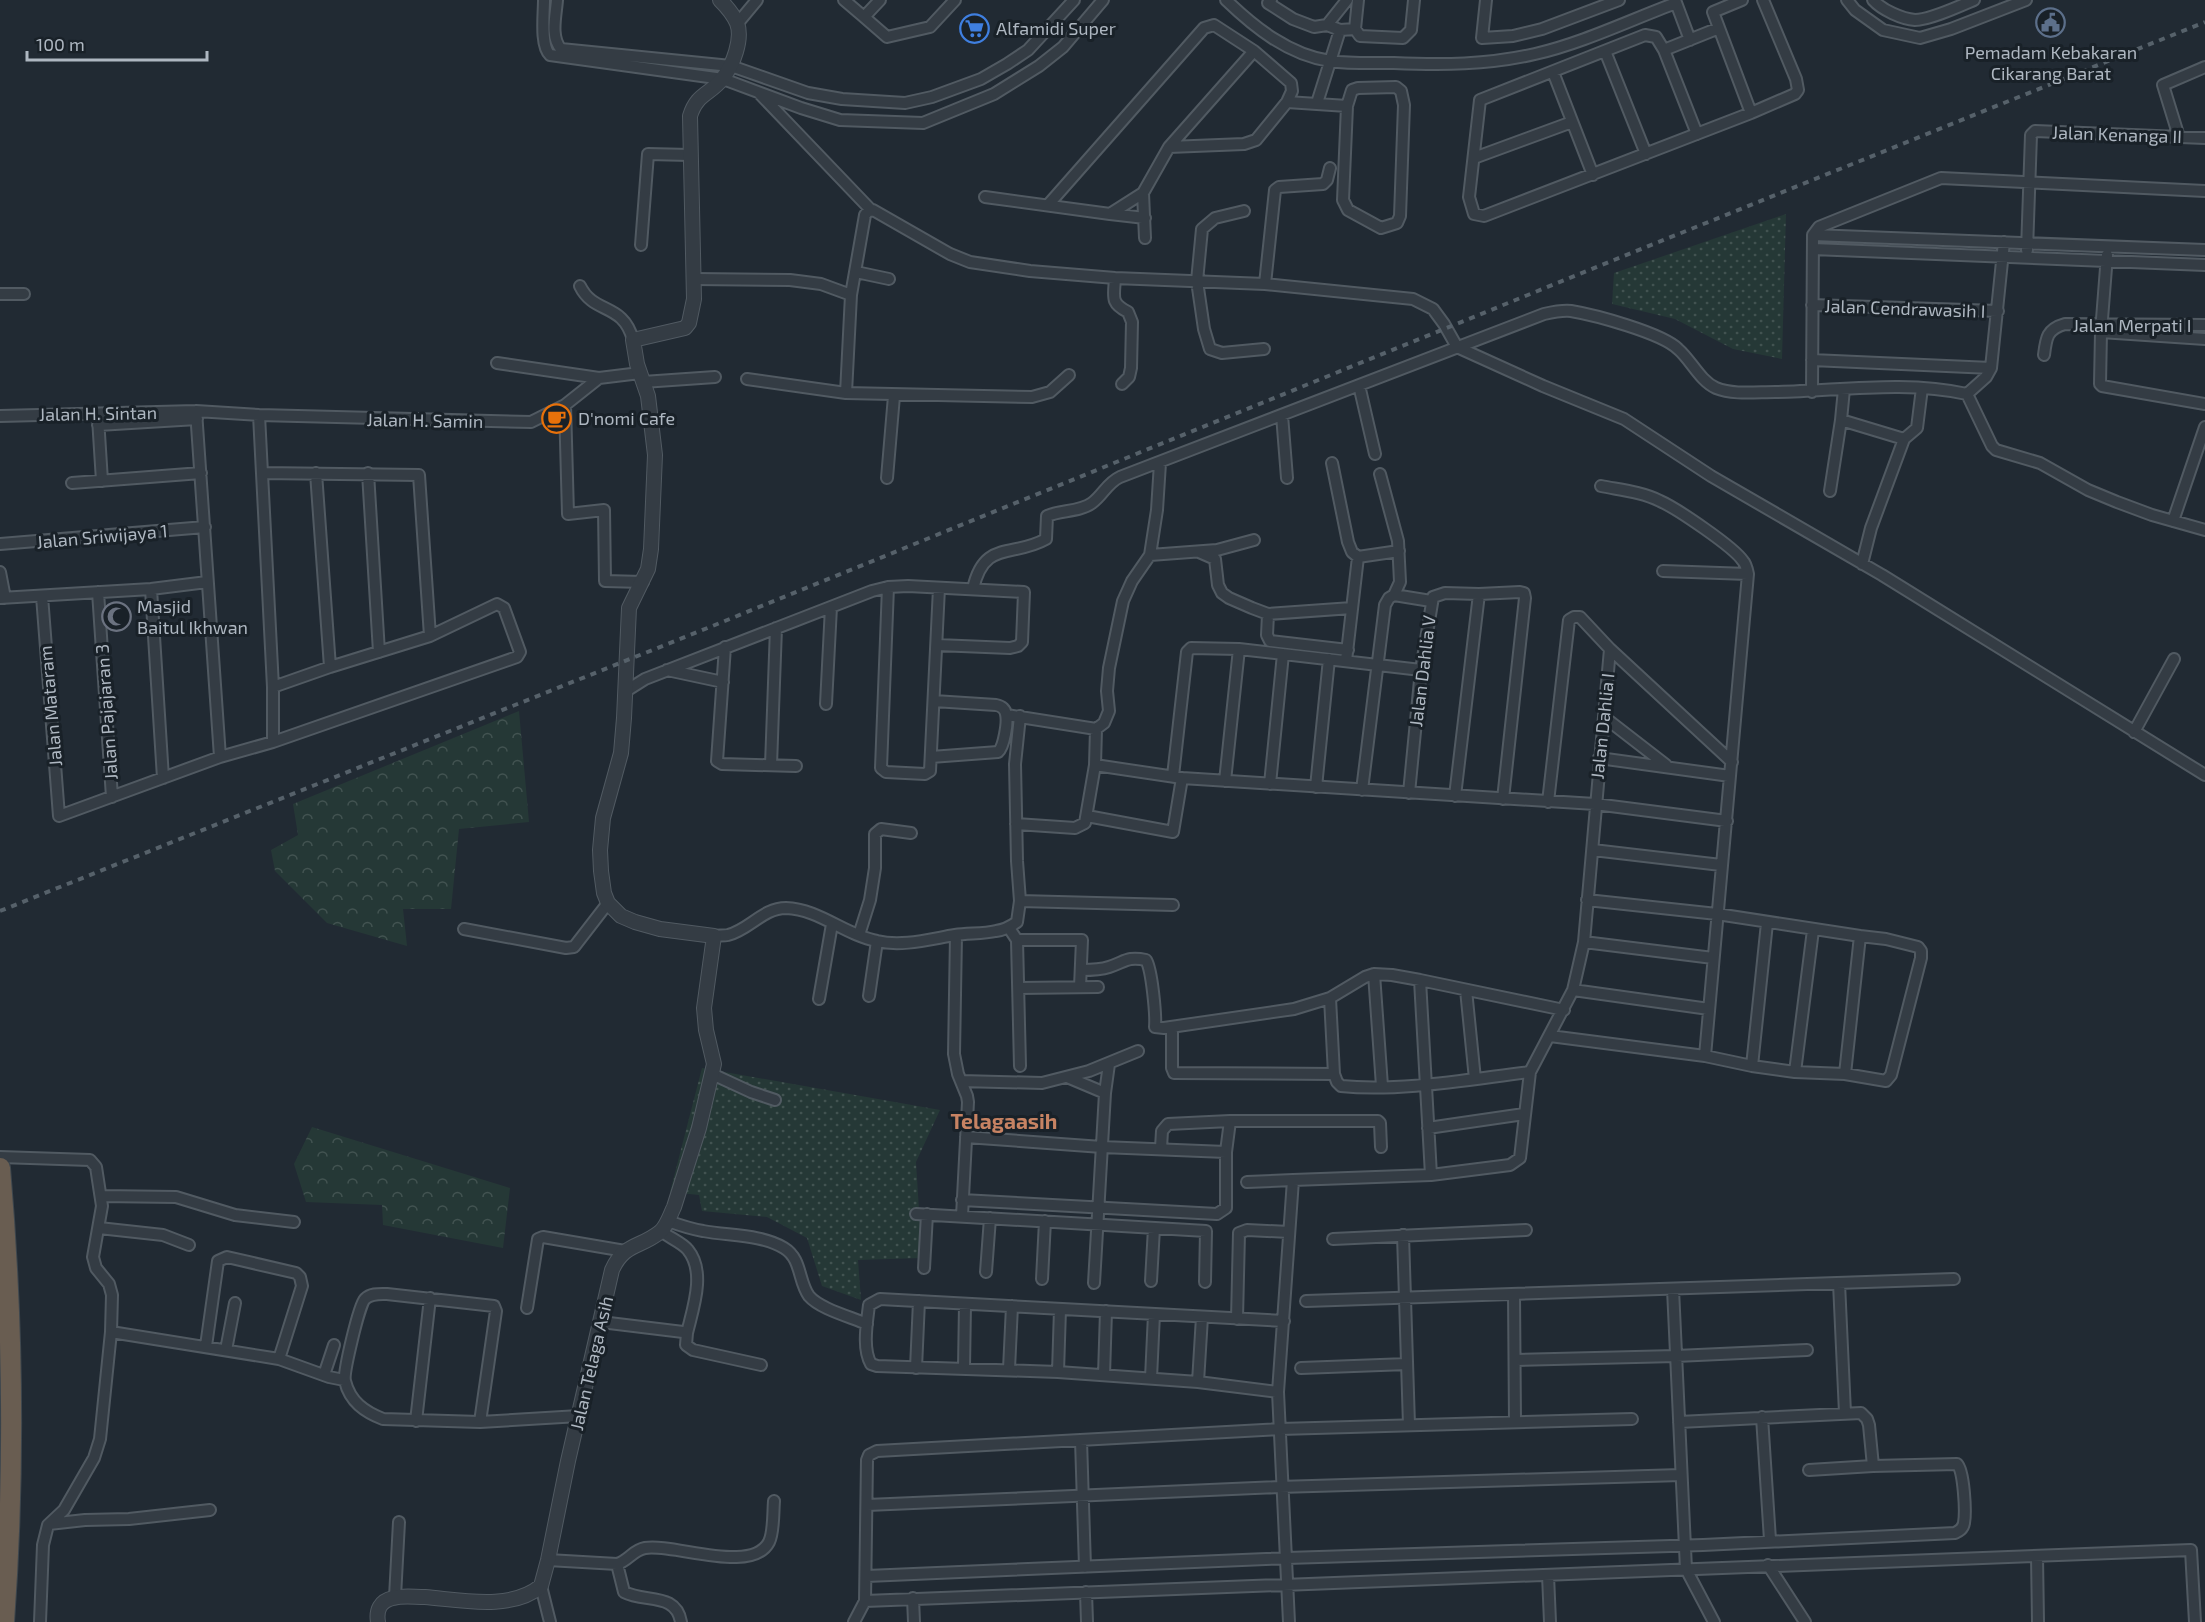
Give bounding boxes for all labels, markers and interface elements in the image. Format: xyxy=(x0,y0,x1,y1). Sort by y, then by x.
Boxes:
public building icon: Pemadam Kebakaran Cikarang Barat xyxy=(2035,7,2067,39)
supermarket icon: Alfamidi Super xyxy=(959,12,991,44)
place label: Alfamidi Super xyxy=(996,17,1116,39)
scale bar xyxy=(27,24,207,62)
text: 100 m xyxy=(36,33,85,55)
place label: Pemadam Kebakaran Cikarang Barat xyxy=(1965,41,2137,84)
street label: Jalan Kenanga II xyxy=(2052,121,2182,147)
street label: Jalan Cendrawasih I xyxy=(1824,294,1986,322)
street label: Jalan Merpati I xyxy=(2073,314,2191,336)
street label: Jalan H. Sintan xyxy=(39,401,157,425)
cafe icon: D'nomi Cafe xyxy=(541,402,573,434)
place label: D'nomi Cafe xyxy=(578,407,675,429)
street label: Jalan H. Samin xyxy=(367,408,483,432)
street label: Jalan Sriwijaya 1 xyxy=(35,519,169,553)
place label: Masjid Baitul Ikhwan xyxy=(137,595,248,638)
mosque icon: Masjid Baitul Ikhwan xyxy=(100,600,132,632)
street label: Jalan Dahlia V xyxy=(1404,614,1440,728)
street label: Jalan Pajajaran 3 xyxy=(90,643,122,781)
street label: Jalan Mataram xyxy=(34,645,66,767)
street label: Jalan Dahlia I xyxy=(1585,672,1619,780)
district label: Telagaasih xyxy=(951,1108,1057,1133)
street label: Jalan Telaga Asih xyxy=(565,1294,617,1432)

